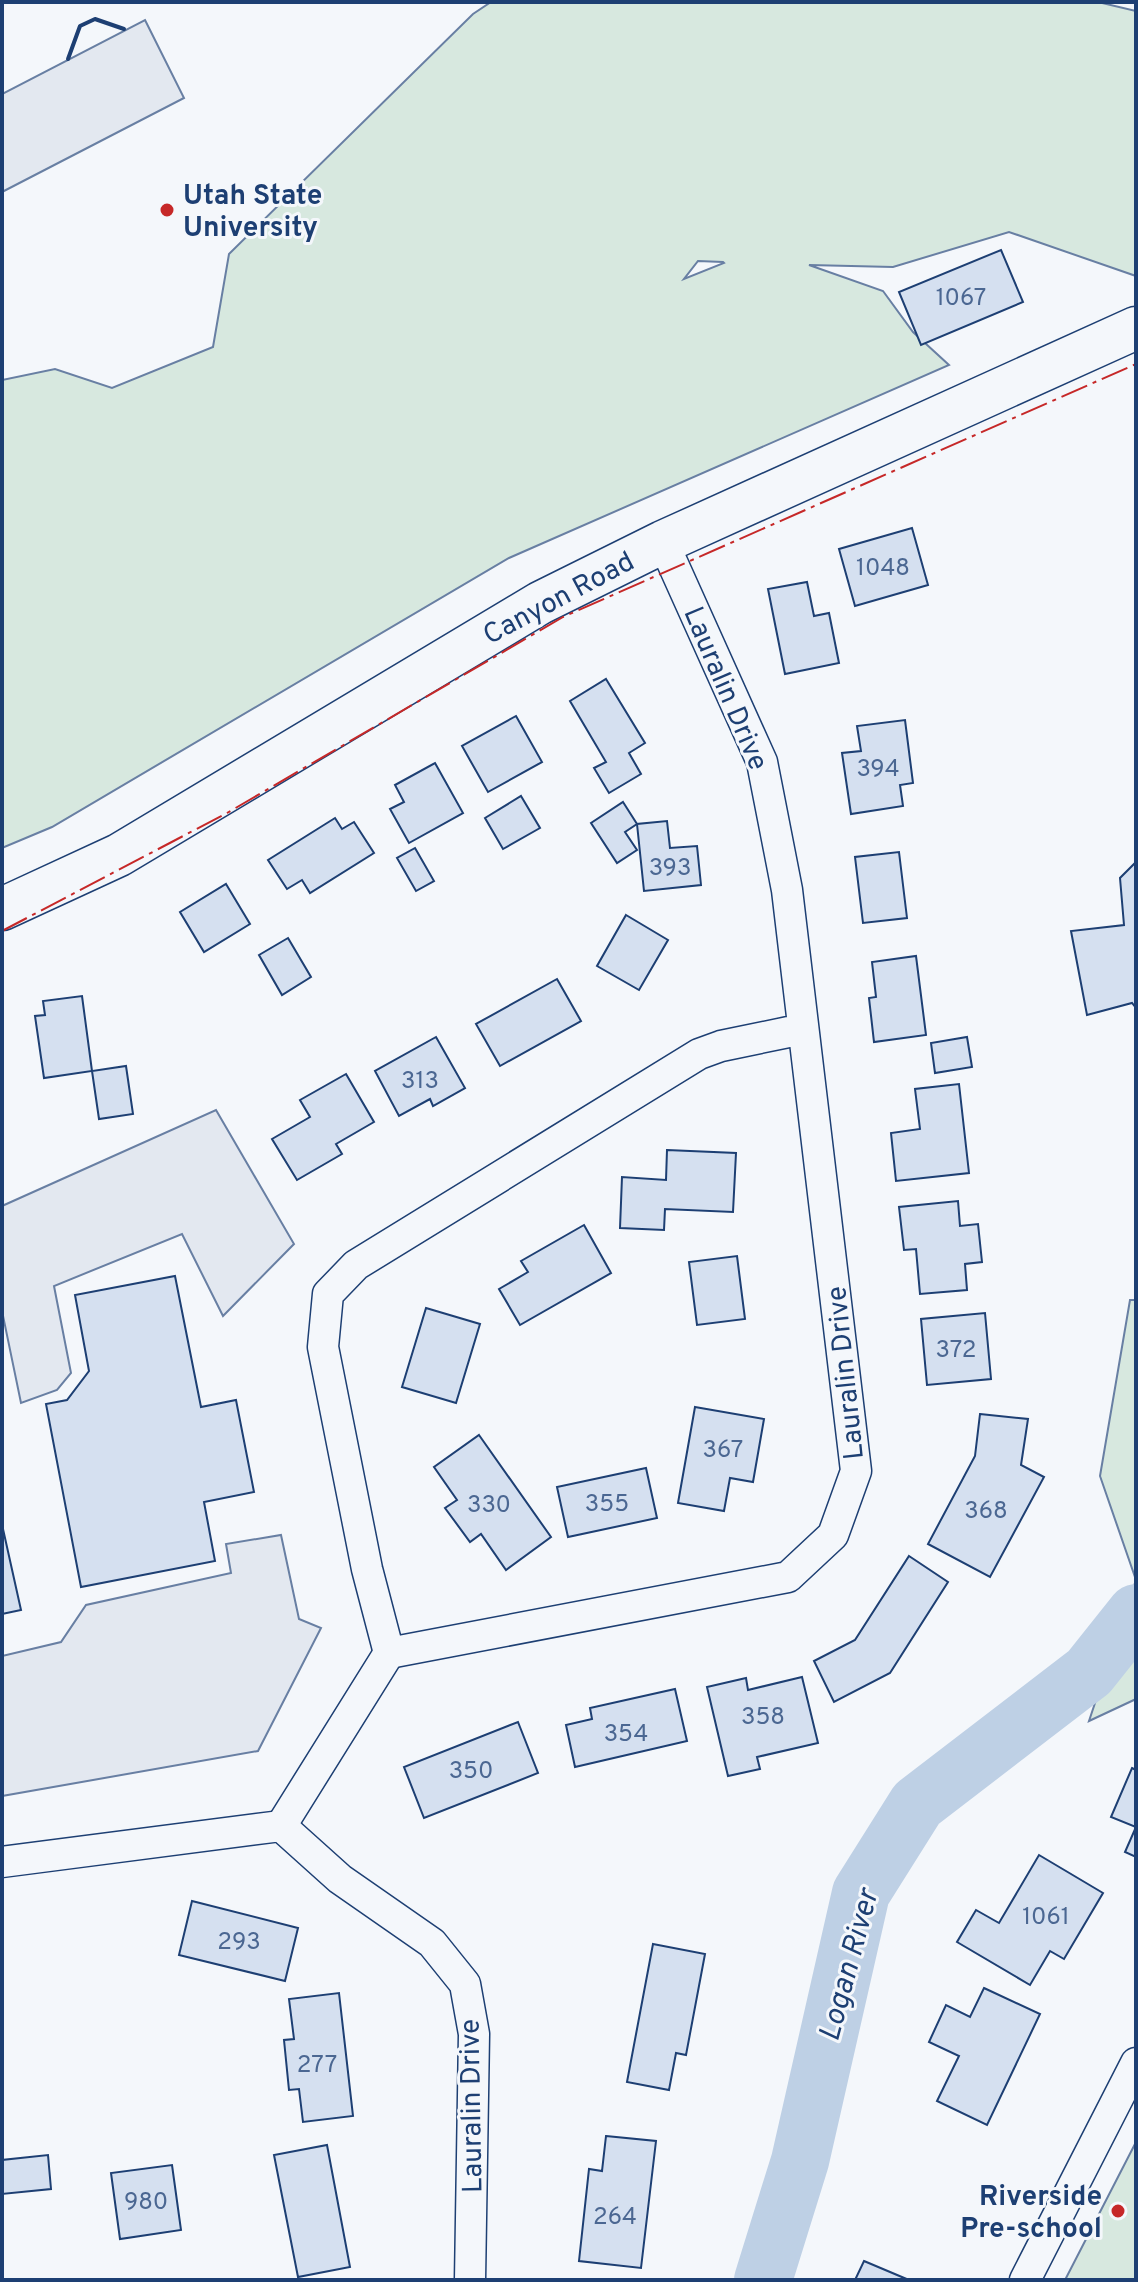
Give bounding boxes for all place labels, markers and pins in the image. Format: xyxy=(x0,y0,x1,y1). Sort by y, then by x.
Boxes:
place label: Utah State University xyxy=(183,179,322,247)
marker: Utah State University xyxy=(158,201,176,219)
place label: Riverside Pre-school xyxy=(960,2180,1102,2248)
marker: Riverside Pre-school xyxy=(1109,2202,1127,2220)

